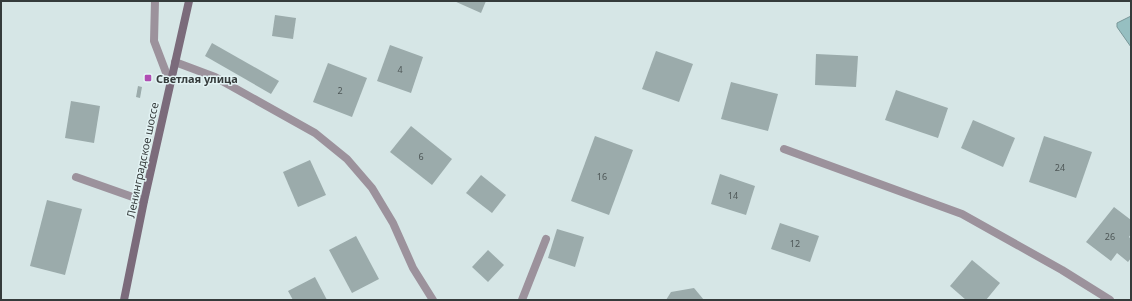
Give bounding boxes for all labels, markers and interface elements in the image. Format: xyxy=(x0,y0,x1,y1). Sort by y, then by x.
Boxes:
house number: 4 xyxy=(397,63,403,76)
place label: Светлая улица xyxy=(156,71,238,86)
marker: Светлая улица xyxy=(143,73,153,83)
house number: 2 xyxy=(337,84,343,97)
street label: Ленинградское шоссе xyxy=(122,101,162,219)
house number: 6 xyxy=(418,150,424,163)
house number: 24 xyxy=(1055,161,1065,174)
house number: 16 xyxy=(597,170,607,183)
house number: 14 xyxy=(728,189,738,202)
house number: 26 xyxy=(1105,230,1115,243)
house number: 12 xyxy=(790,237,800,250)

